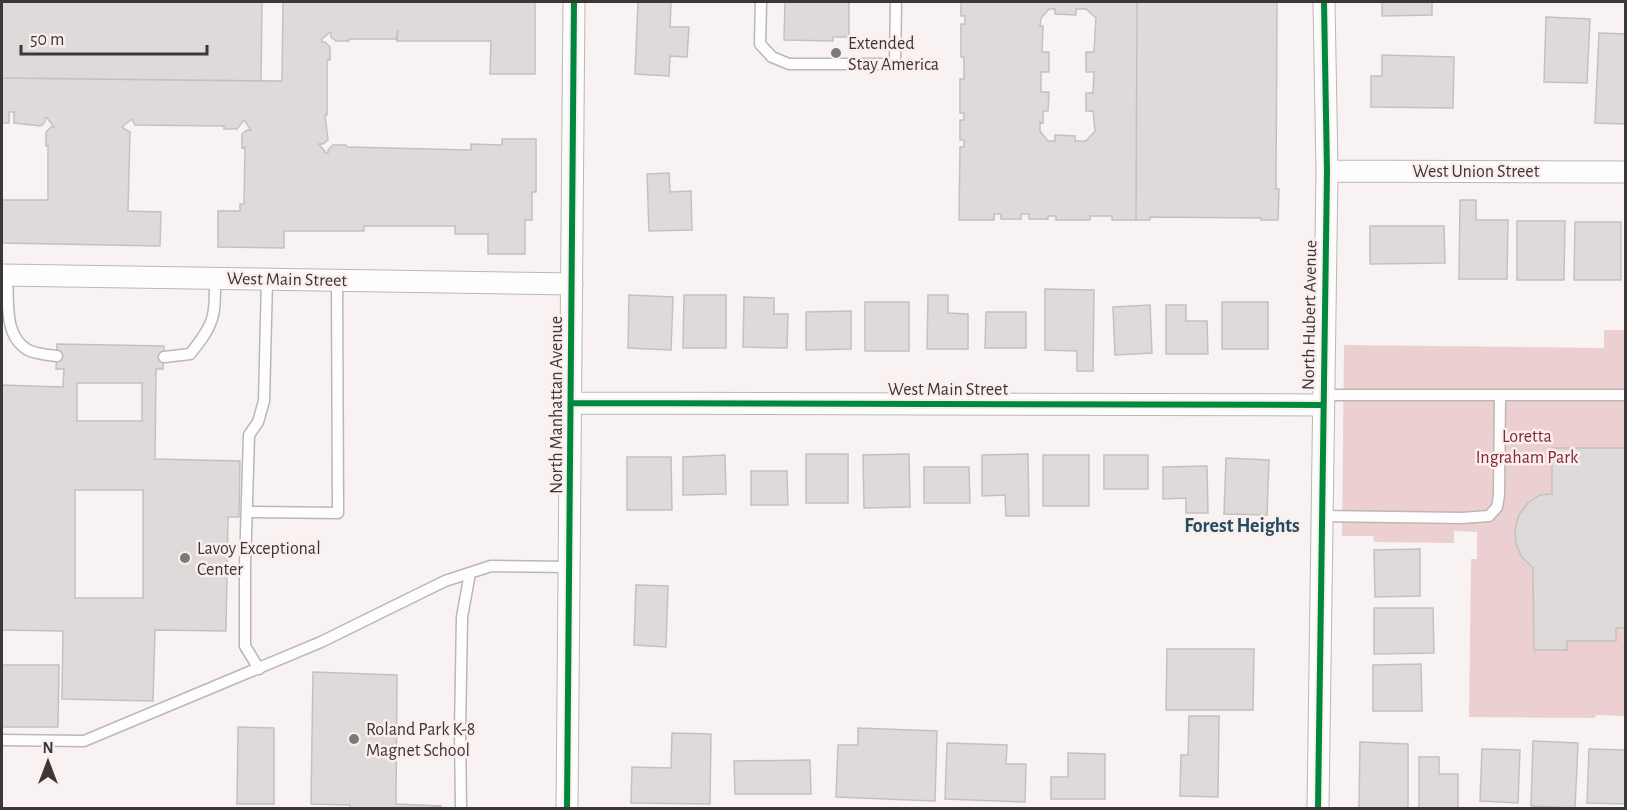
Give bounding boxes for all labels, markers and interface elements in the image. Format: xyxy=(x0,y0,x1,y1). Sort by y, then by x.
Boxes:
scale bar xyxy=(21,18,207,56)
text: 50 m xyxy=(30,31,64,49)
place label: Extended Stay America xyxy=(848,35,939,74)
marker: Extended Stay America xyxy=(829,46,843,60)
street label: West Union Street xyxy=(1413,163,1540,181)
street label: North Hubert Avenue xyxy=(1300,240,1320,390)
street label: West Main Street xyxy=(227,270,348,290)
street label: North Manhattan Avenue xyxy=(548,316,566,494)
street label: West Main Street xyxy=(888,381,1008,399)
park label: Loretta Ingraham Park xyxy=(1476,428,1579,467)
district label: Forest Heights xyxy=(1184,516,1300,536)
place label: Lavoy Exceptional Center xyxy=(197,540,321,579)
marker: Lavoy Exceptional Center xyxy=(178,551,192,565)
place label: Roland Park K-8 Magnet School xyxy=(366,721,475,760)
north arrow xyxy=(18,732,78,792)
marker: Roland Park K-8 Magnet School xyxy=(347,732,361,746)
text: N xyxy=(42,740,54,756)

